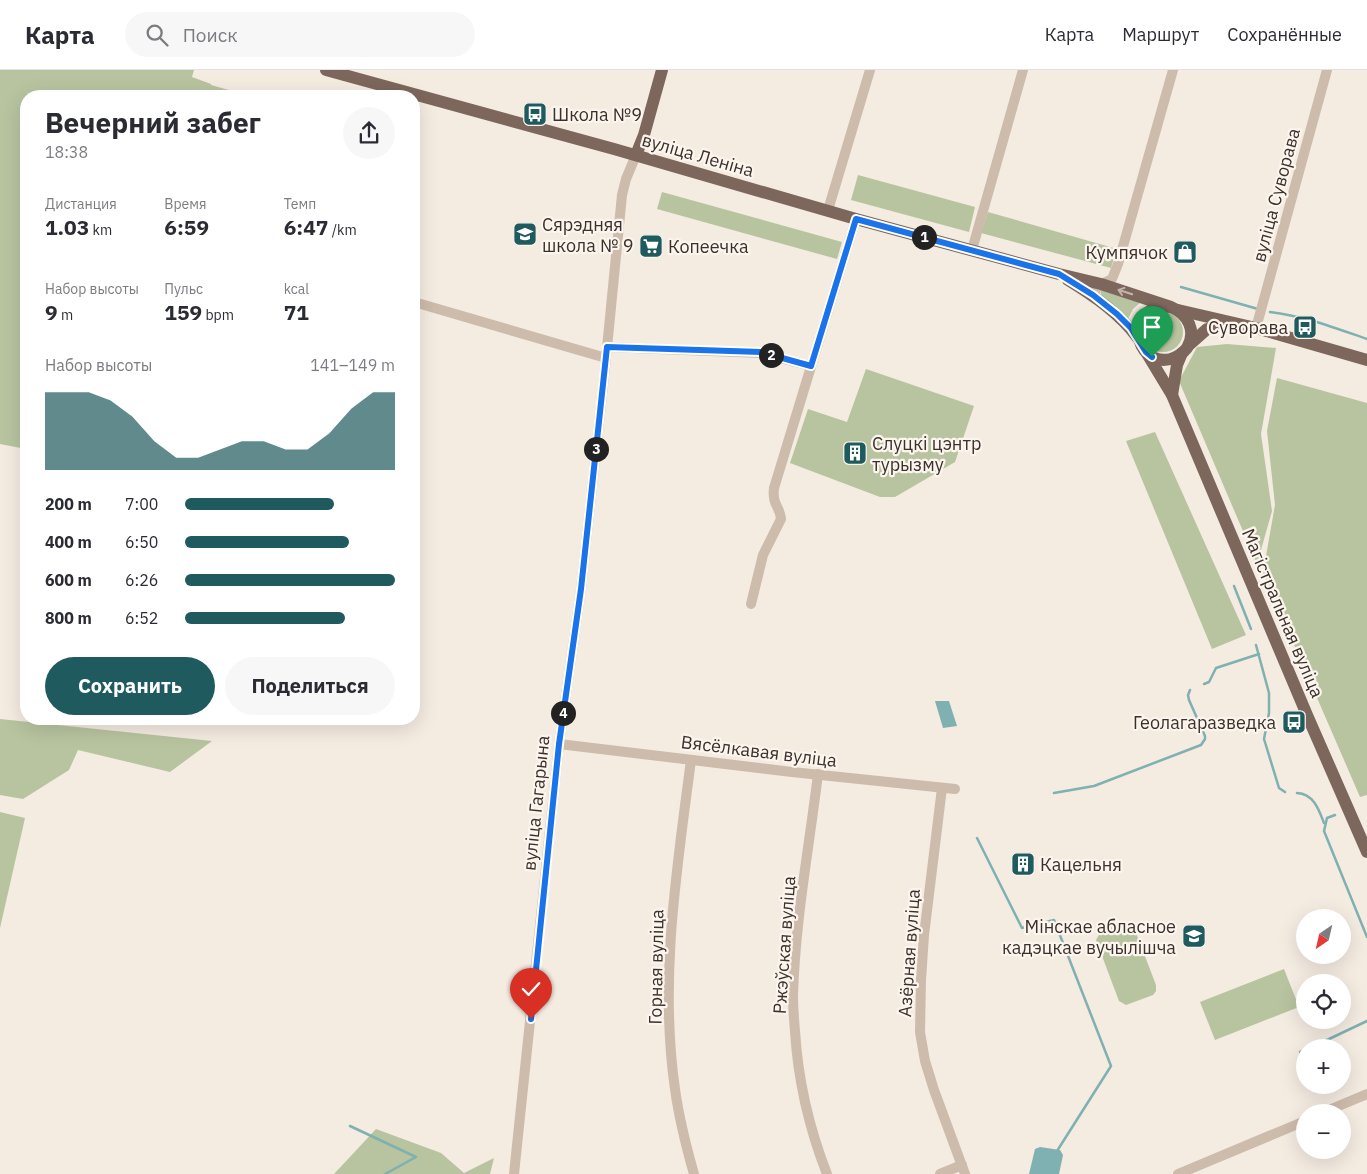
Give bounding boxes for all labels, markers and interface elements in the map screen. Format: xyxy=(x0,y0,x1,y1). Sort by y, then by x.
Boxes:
search box xyxy=(125,12,475,57)
text: Карта xyxy=(25,19,95,51)
icon: search xyxy=(143,21,171,49)
text: Поиск xyxy=(183,23,238,47)
text: Карта xyxy=(1045,23,1094,46)
text: Маршрут xyxy=(1122,23,1199,46)
text: Сохранённые xyxy=(1227,23,1342,46)
bus stop icon: Школа №9 xyxy=(522,101,548,127)
place label: Школа №9 xyxy=(552,103,642,126)
text: Вечерний забег xyxy=(45,104,261,141)
button: share xyxy=(343,107,395,159)
street label: вуліца Суворава xyxy=(1247,125,1305,265)
street label: вуліца Леніна xyxy=(639,128,757,182)
text: 18:38 xyxy=(45,142,88,162)
text: Дистанция xyxy=(45,195,117,213)
text: Время xyxy=(164,195,207,213)
text: Темп xyxy=(284,195,316,213)
text: 1.03 xyxy=(45,213,89,241)
text: 6:59 xyxy=(164,213,209,241)
text: 6:47 xyxy=(284,213,328,241)
place label: Сярэдняя школа № 9 xyxy=(542,213,634,257)
text: km xyxy=(89,221,112,239)
text: /km xyxy=(328,221,357,239)
school or university icon: Сярэдняя школа № 9 xyxy=(512,221,538,247)
pin: 1 xyxy=(912,224,936,250)
text: 1 xyxy=(920,228,929,246)
supermarket icon: Копеечка xyxy=(638,233,664,259)
place label: Копеечка xyxy=(668,235,749,258)
shop icon: Кумпячок xyxy=(1172,239,1198,265)
place label: Кумпячок xyxy=(1085,241,1168,264)
text: Набор высоты xyxy=(45,280,139,298)
text: Пульс xyxy=(164,280,203,298)
text: kcal xyxy=(284,280,309,298)
one-way arrow xyxy=(1117,286,1133,296)
text: 9 xyxy=(45,298,58,326)
text: 159 xyxy=(164,298,202,326)
text: 71 xyxy=(284,298,309,326)
text: m xyxy=(58,306,73,324)
text: bpm xyxy=(202,306,234,324)
pin xyxy=(1131,306,1173,357)
icon: arrive xyxy=(1138,313,1166,341)
bus stop icon: Суворава xyxy=(1292,314,1318,340)
place label: Суворава xyxy=(1208,316,1288,339)
pin: 2 xyxy=(758,342,784,368)
text: 2 xyxy=(767,346,776,364)
text: Набор высоты xyxy=(45,355,152,375)
text: 141–149 m xyxy=(310,355,395,375)
place label: Слуцкі цэнтр турызму xyxy=(872,432,981,476)
pin: 3 xyxy=(584,436,608,462)
text: 3 xyxy=(592,440,601,458)
building icon: Слуцкі цэнтр турызму xyxy=(842,440,868,466)
text: 200 m xyxy=(45,494,92,514)
text: 7:00 xyxy=(125,494,158,514)
street label: Магістральная вуліца xyxy=(1237,525,1329,701)
text: 400 m xyxy=(45,532,92,552)
text: 6:50 xyxy=(125,532,158,552)
text: 600 m xyxy=(45,570,92,590)
text: 6:26 xyxy=(125,570,158,590)
text: 800 m xyxy=(45,608,92,628)
text: 6:52 xyxy=(125,608,158,628)
button: Сохранить xyxy=(45,657,215,715)
button: Поделиться xyxy=(225,657,395,715)
pin: 4 xyxy=(550,700,576,726)
text: 4 xyxy=(559,704,568,722)
bus stop icon: Геолагаразведка xyxy=(1281,709,1307,735)
place label: Геолагаразведка xyxy=(1133,711,1276,734)
street label: Вясёлкавая вуліца xyxy=(680,730,839,772)
street label: вуліца Гагарына xyxy=(517,734,555,872)
building icon: Кацельня xyxy=(1010,851,1036,877)
place label: Кацельня xyxy=(1040,853,1122,876)
street label: Ржэўская вуліца xyxy=(768,875,800,1015)
street label: Азёрная вуліца xyxy=(893,888,925,1018)
street label: Горная вуліца xyxy=(643,909,669,1025)
north arrow xyxy=(1296,909,1351,964)
map controls xyxy=(1296,909,1351,1159)
place label: Мінскае абласное кадэцкае вучылішча xyxy=(1002,915,1176,959)
school or university icon: Мінскае абласное кадэцкае вучылішча xyxy=(1181,923,1207,949)
pin xyxy=(510,968,552,1019)
button: locate xyxy=(1296,974,1351,1029)
icon: check xyxy=(517,975,545,1003)
button: + xyxy=(1296,1039,1351,1094)
button: − xyxy=(1296,1104,1351,1159)

